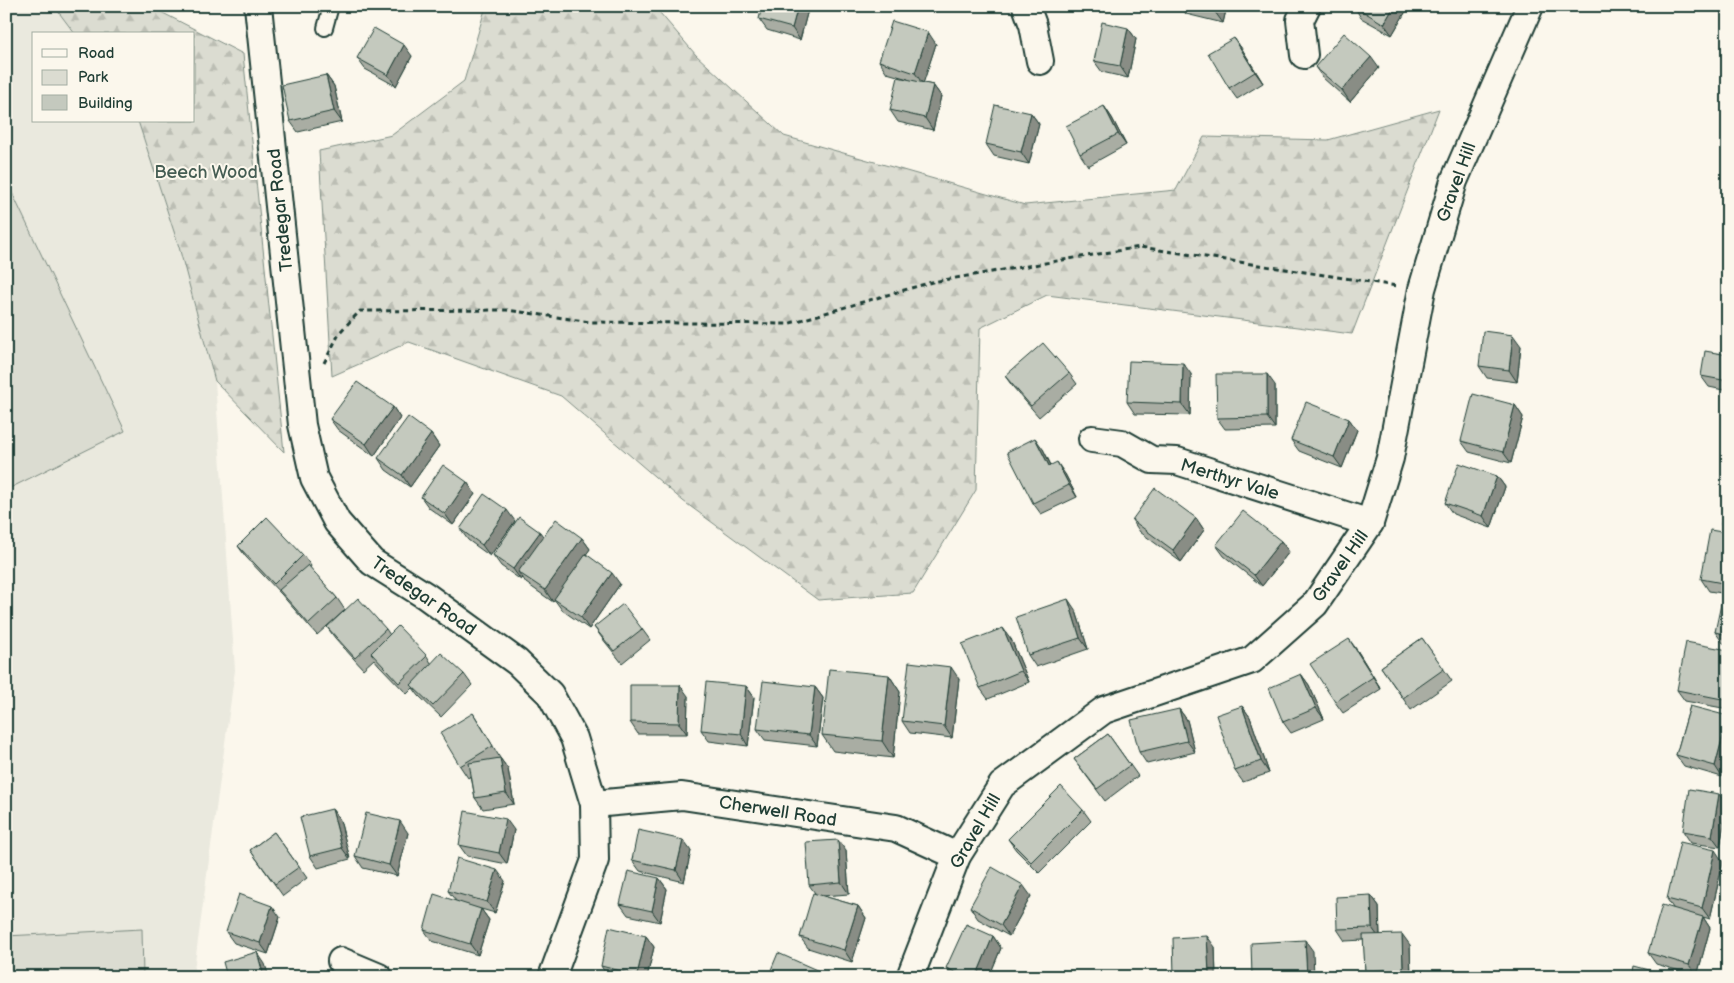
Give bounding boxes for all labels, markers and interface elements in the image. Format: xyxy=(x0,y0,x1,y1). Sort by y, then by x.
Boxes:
legend xyxy=(32,32,195,122)
text: Road xyxy=(78,44,114,63)
text: Park xyxy=(78,68,109,87)
text: Building xyxy=(78,94,133,113)
street label: Gravel Hill xyxy=(1432,139,1481,225)
street label: Tredegar Road xyxy=(264,148,297,272)
park label: Beech Wood xyxy=(154,162,258,183)
street label: Merthyr Vale xyxy=(1178,455,1282,504)
street label: Gravel Hill xyxy=(1308,526,1373,606)
street label: Tredegar Road xyxy=(367,552,480,640)
street label: Gravel Hill xyxy=(946,790,1005,873)
street label: Cherwell Road xyxy=(718,792,838,831)

